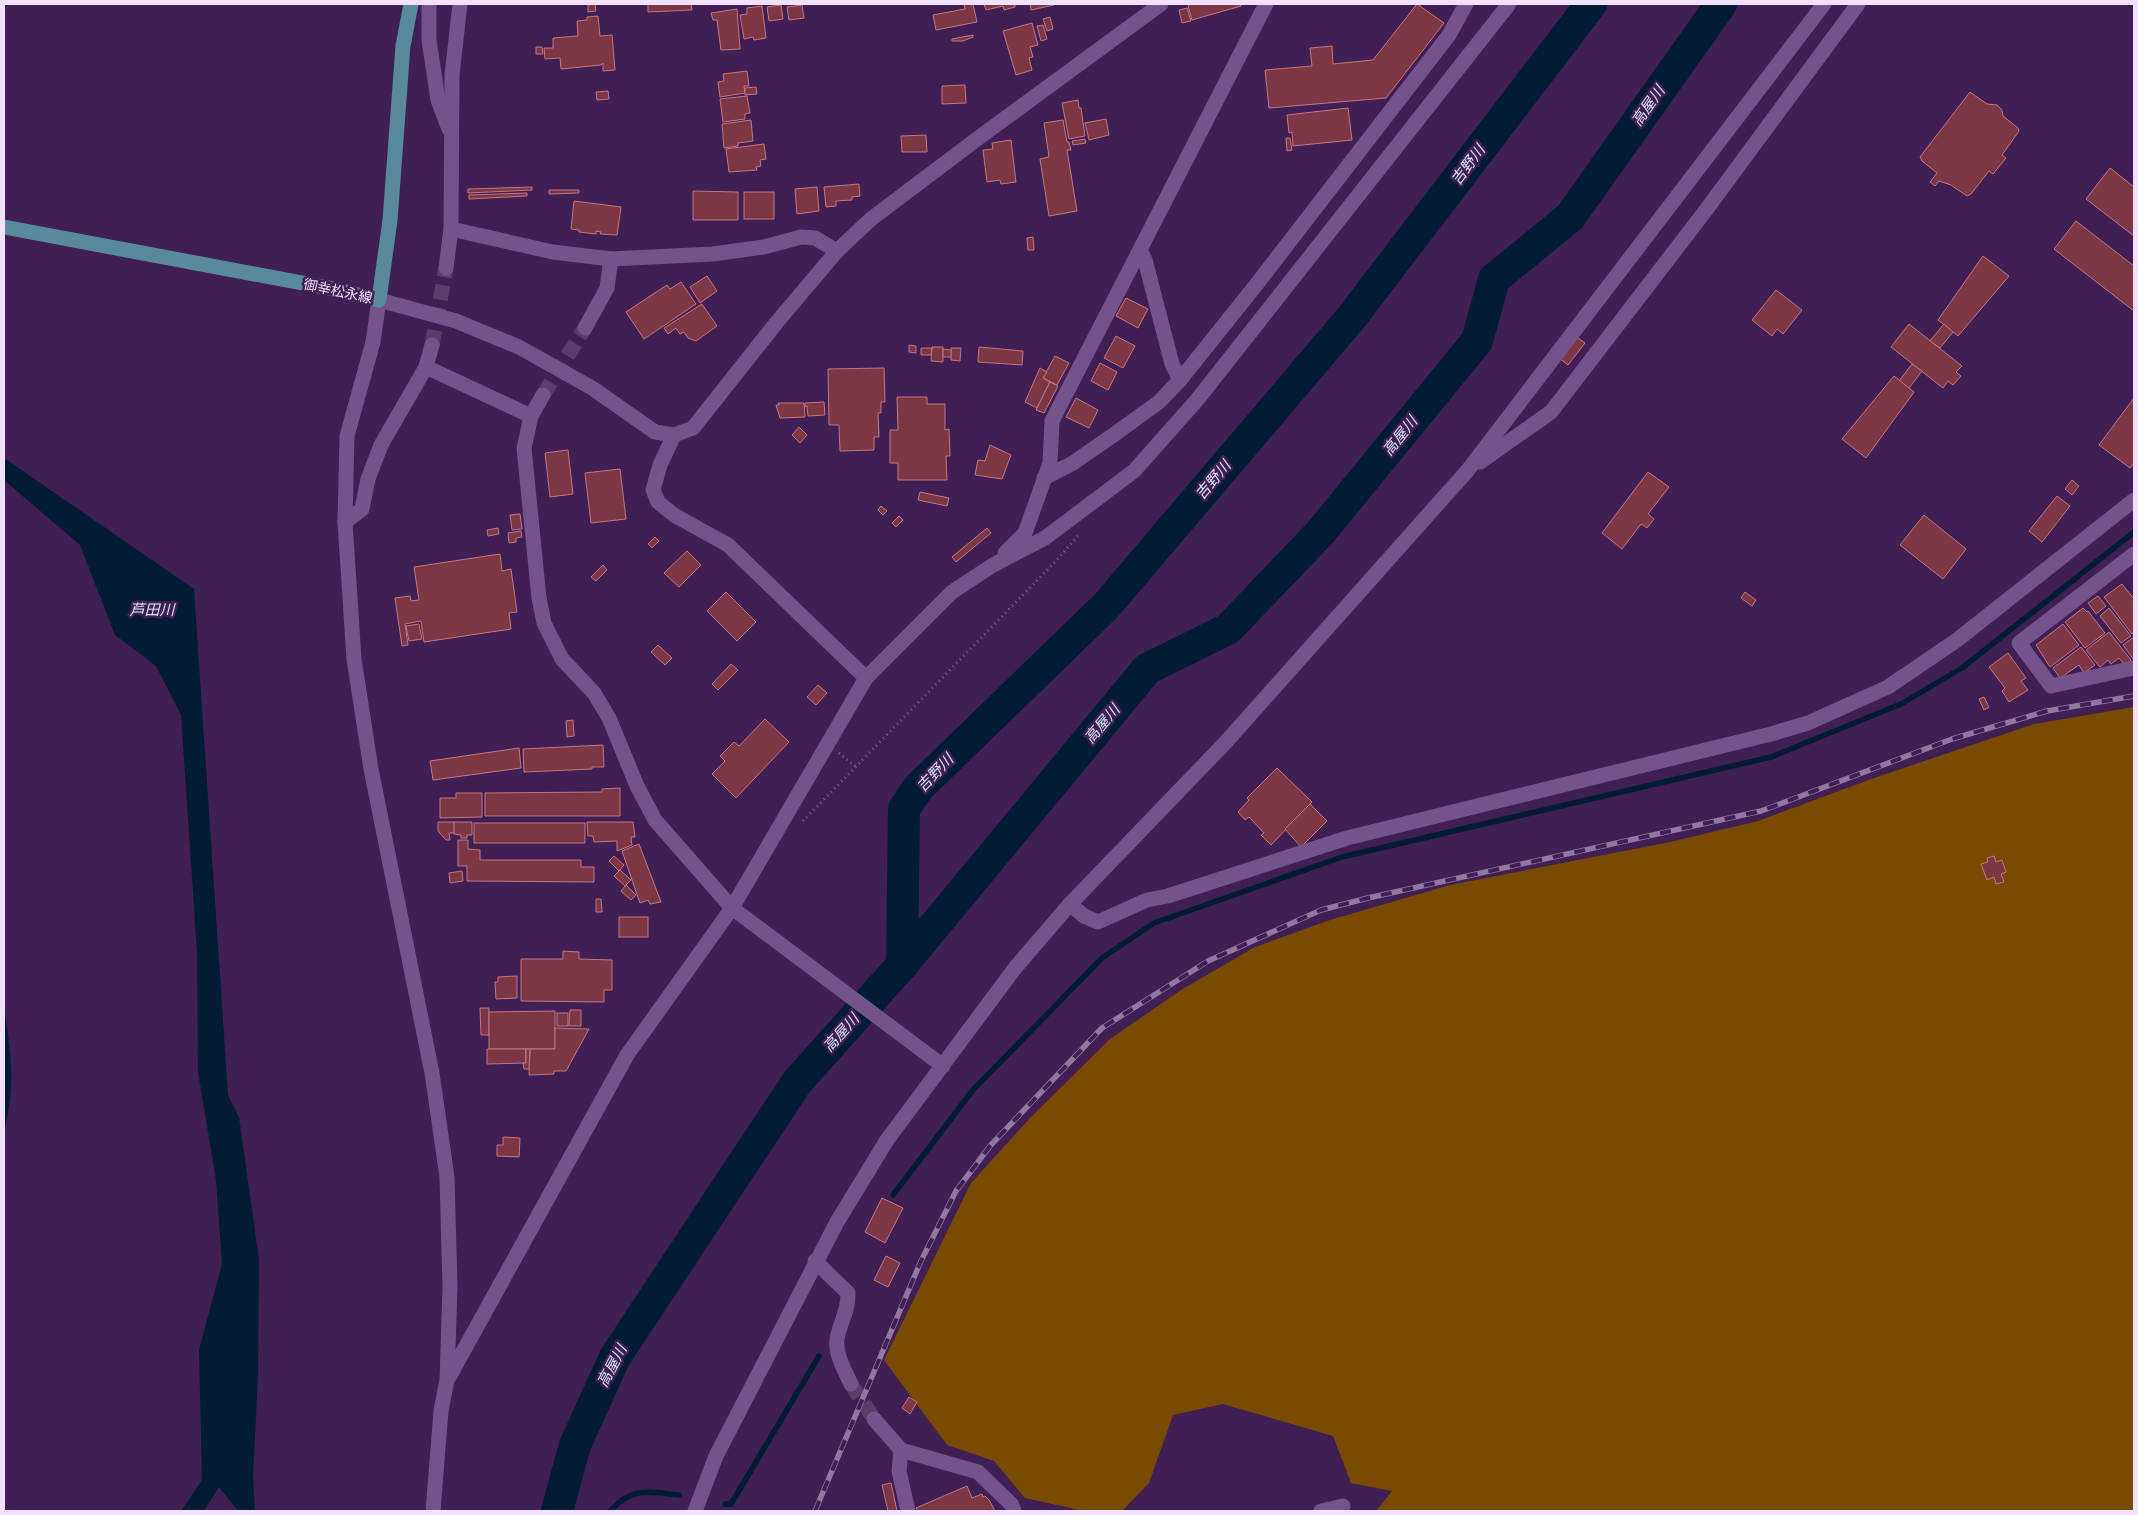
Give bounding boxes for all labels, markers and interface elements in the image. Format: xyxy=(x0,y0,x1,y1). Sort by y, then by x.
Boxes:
water label: 高屋川 xyxy=(1626,80,1669,130)
water label: 吉野川 xyxy=(1446,139,1490,188)
street label: 御幸松永線 xyxy=(302,274,374,307)
water label: 高屋川 xyxy=(1377,410,1422,459)
water label: 吉野川 xyxy=(1190,454,1236,503)
water label: 芦田川 xyxy=(129,599,176,619)
water label: 高屋川 xyxy=(1079,698,1125,747)
water label: 吉野川 xyxy=(911,748,958,795)
water label: 高屋川 xyxy=(818,1007,864,1056)
water label: 高屋川 xyxy=(592,1339,631,1390)

